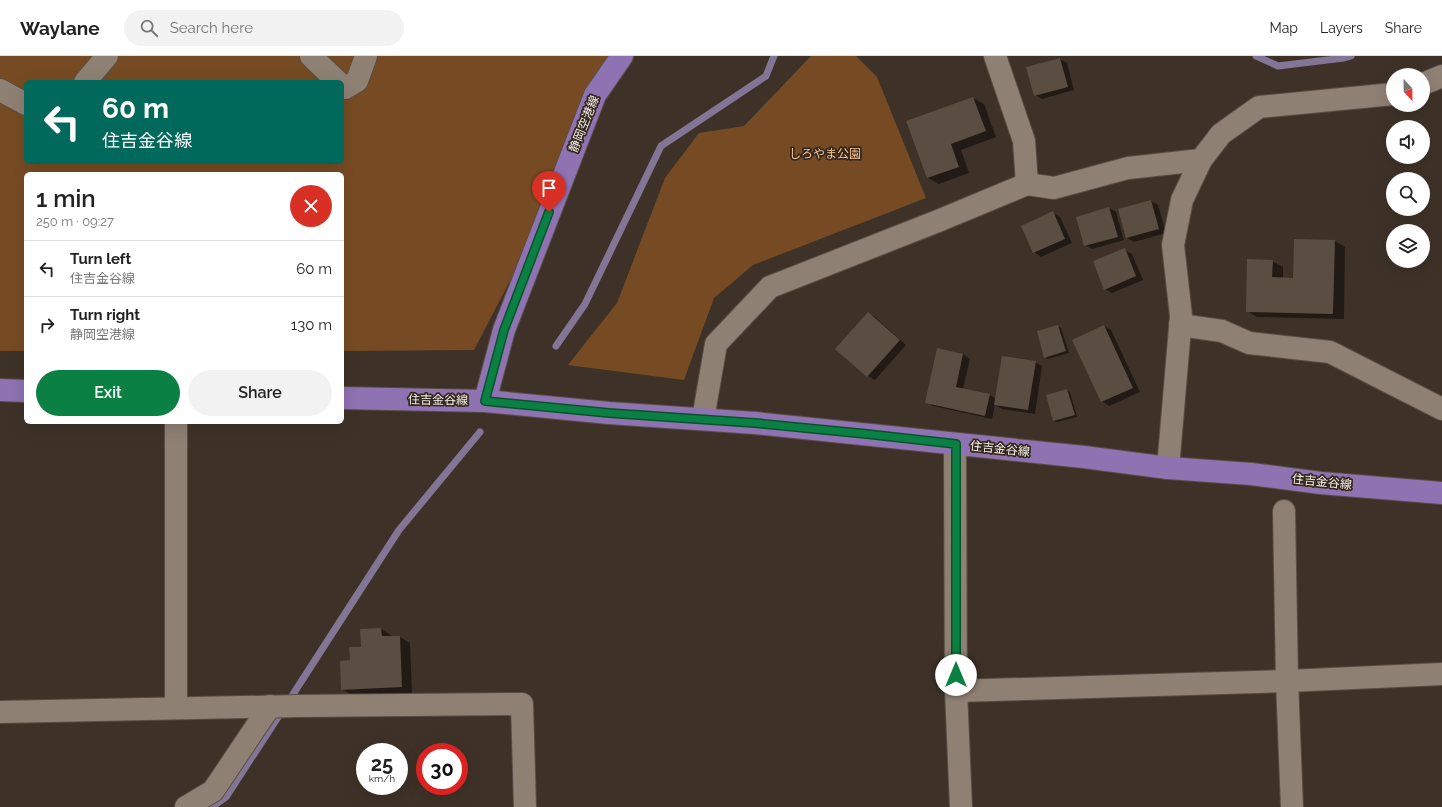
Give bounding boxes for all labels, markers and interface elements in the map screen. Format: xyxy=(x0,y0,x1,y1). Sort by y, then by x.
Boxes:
search box xyxy=(124,10,404,46)
text: Waylane xyxy=(20,17,100,39)
icon: search xyxy=(138,17,160,39)
text: Search here xyxy=(170,19,253,37)
text: Map xyxy=(1270,20,1298,36)
text: Layers xyxy=(1320,20,1363,36)
text: Share xyxy=(1385,20,1422,36)
north arrow xyxy=(1386,68,1430,112)
map controls xyxy=(1386,68,1430,268)
text: 60 m xyxy=(102,92,169,125)
street label: 静岡空港線 xyxy=(566,94,602,154)
icon: left xyxy=(36,96,88,148)
button: sound xyxy=(1386,120,1430,164)
text: 住吉金谷線 xyxy=(102,130,192,151)
park label: しろやま公園 xyxy=(789,147,861,161)
pin xyxy=(532,171,566,212)
button: search xyxy=(1386,172,1430,216)
icon: arrive xyxy=(538,177,560,199)
text: 1 min xyxy=(36,184,96,213)
button: close xyxy=(290,185,332,227)
text: 250 m · 09:27 xyxy=(36,214,114,229)
button: layers xyxy=(1386,224,1430,268)
text: Turn left xyxy=(70,250,131,268)
icon: left xyxy=(36,258,58,280)
text: 60 m xyxy=(296,260,332,278)
text: 住吉金谷線 xyxy=(70,271,135,286)
text: Turn right xyxy=(70,306,140,324)
icon: right xyxy=(36,314,58,336)
text: 130 m xyxy=(291,316,332,334)
text: 静岡空港線 xyxy=(70,327,135,342)
button: Exit xyxy=(36,370,180,416)
button: Share xyxy=(188,370,332,416)
street label: 住吉金谷線 xyxy=(408,392,468,408)
street label: 住吉金谷線 xyxy=(969,439,1031,459)
street label: 住吉金谷線 xyxy=(1291,472,1353,492)
position arrow xyxy=(935,654,977,696)
speed limit sign: 30 xyxy=(416,743,468,795)
text: 25 xyxy=(371,752,393,776)
text: km/h xyxy=(369,773,395,784)

